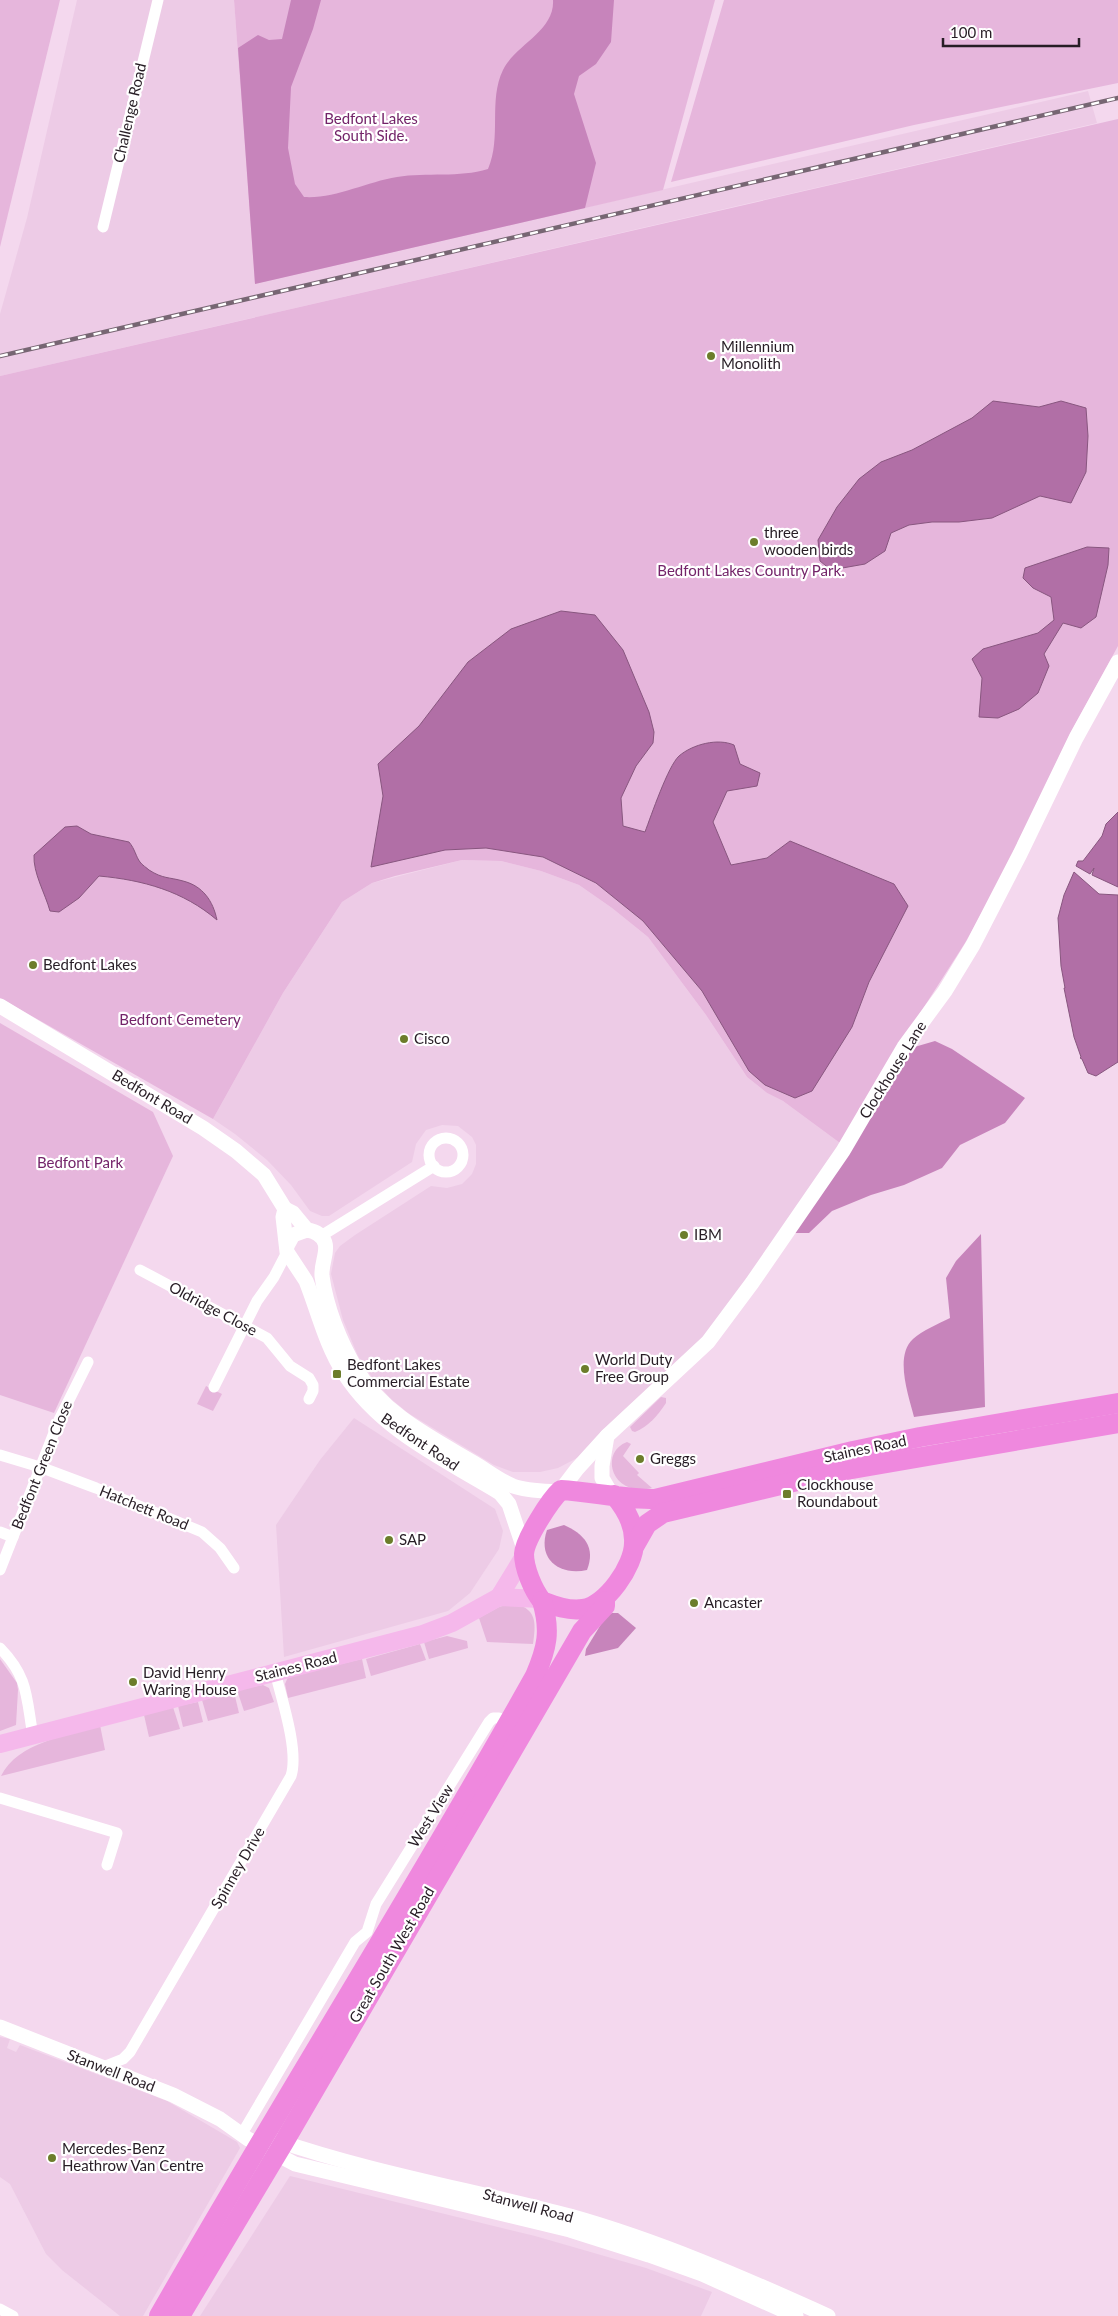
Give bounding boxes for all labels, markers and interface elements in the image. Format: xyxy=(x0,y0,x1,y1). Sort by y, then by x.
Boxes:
scale bar xyxy=(943,15,1079,47)
text: 100 m xyxy=(950,23,992,41)
street label: Challenge Road xyxy=(109,61,149,164)
park label: Bedfont Lakes South Side. xyxy=(324,109,418,144)
place label: Millennium Monolith xyxy=(721,337,794,372)
marker: Millennium Monolith xyxy=(705,350,717,362)
place label: three wooden birds xyxy=(764,523,853,558)
marker: three wooden birds xyxy=(748,536,760,548)
park label: Bedfont Lakes Country Park. xyxy=(657,561,845,579)
place label: Bedfont Lakes xyxy=(43,955,137,973)
marker: Bedfont Lakes xyxy=(27,959,39,971)
park label: Bedfont Cemetery xyxy=(119,1010,241,1028)
street label: Clockhouse Lane xyxy=(855,1017,929,1122)
place label: Cisco xyxy=(414,1029,450,1047)
marker: Cisco xyxy=(398,1033,410,1045)
street label: Bedfont Road xyxy=(109,1065,196,1127)
park label: Bedfont Park xyxy=(37,1153,123,1171)
place label: IBM xyxy=(694,1225,722,1243)
marker: IBM xyxy=(678,1229,690,1241)
street label: Oldridge Close xyxy=(166,1277,261,1339)
place label: World Duty Free Group xyxy=(595,1350,672,1385)
place label: Bedfont Lakes Commercial Estate xyxy=(347,1355,470,1390)
marker: World Duty Free Group xyxy=(579,1363,591,1375)
marker: Bedfont Lakes Commercial Estate xyxy=(331,1368,343,1380)
street label: Bedfont Green Close xyxy=(7,1397,75,1532)
street label: Bedfont Road xyxy=(378,1408,463,1474)
street label: Staines Road xyxy=(822,1430,908,1466)
place label: Greggs xyxy=(650,1449,696,1467)
marker: Greggs xyxy=(634,1453,646,1465)
place label: Clockhouse Roundabout xyxy=(797,1475,878,1510)
street label: Hatchett Road xyxy=(97,1481,192,1533)
marker: Clockhouse Roundabout xyxy=(781,1488,793,1500)
place label: SAP xyxy=(399,1530,426,1548)
marker: SAP xyxy=(383,1534,395,1546)
place label: Ancaster xyxy=(704,1593,763,1611)
marker: Ancaster xyxy=(688,1597,700,1609)
street label: Staines Road xyxy=(253,1647,339,1685)
place label: David Henry Waring House xyxy=(143,1663,237,1698)
marker: David Henry Waring House xyxy=(127,1676,139,1688)
street label: West View xyxy=(404,1780,457,1850)
street label: Spinney Drive xyxy=(206,1823,268,1912)
street label: Great South West Road xyxy=(345,1883,438,2026)
street label: Stanwell Road xyxy=(65,2045,158,2095)
place label: Mercedes-Benz Heathrow Van Centre xyxy=(62,2139,204,2174)
marker: Mercedes-Benz Heathrow Van Centre xyxy=(46,2152,58,2164)
street label: Stanwell Road xyxy=(481,2184,575,2226)

